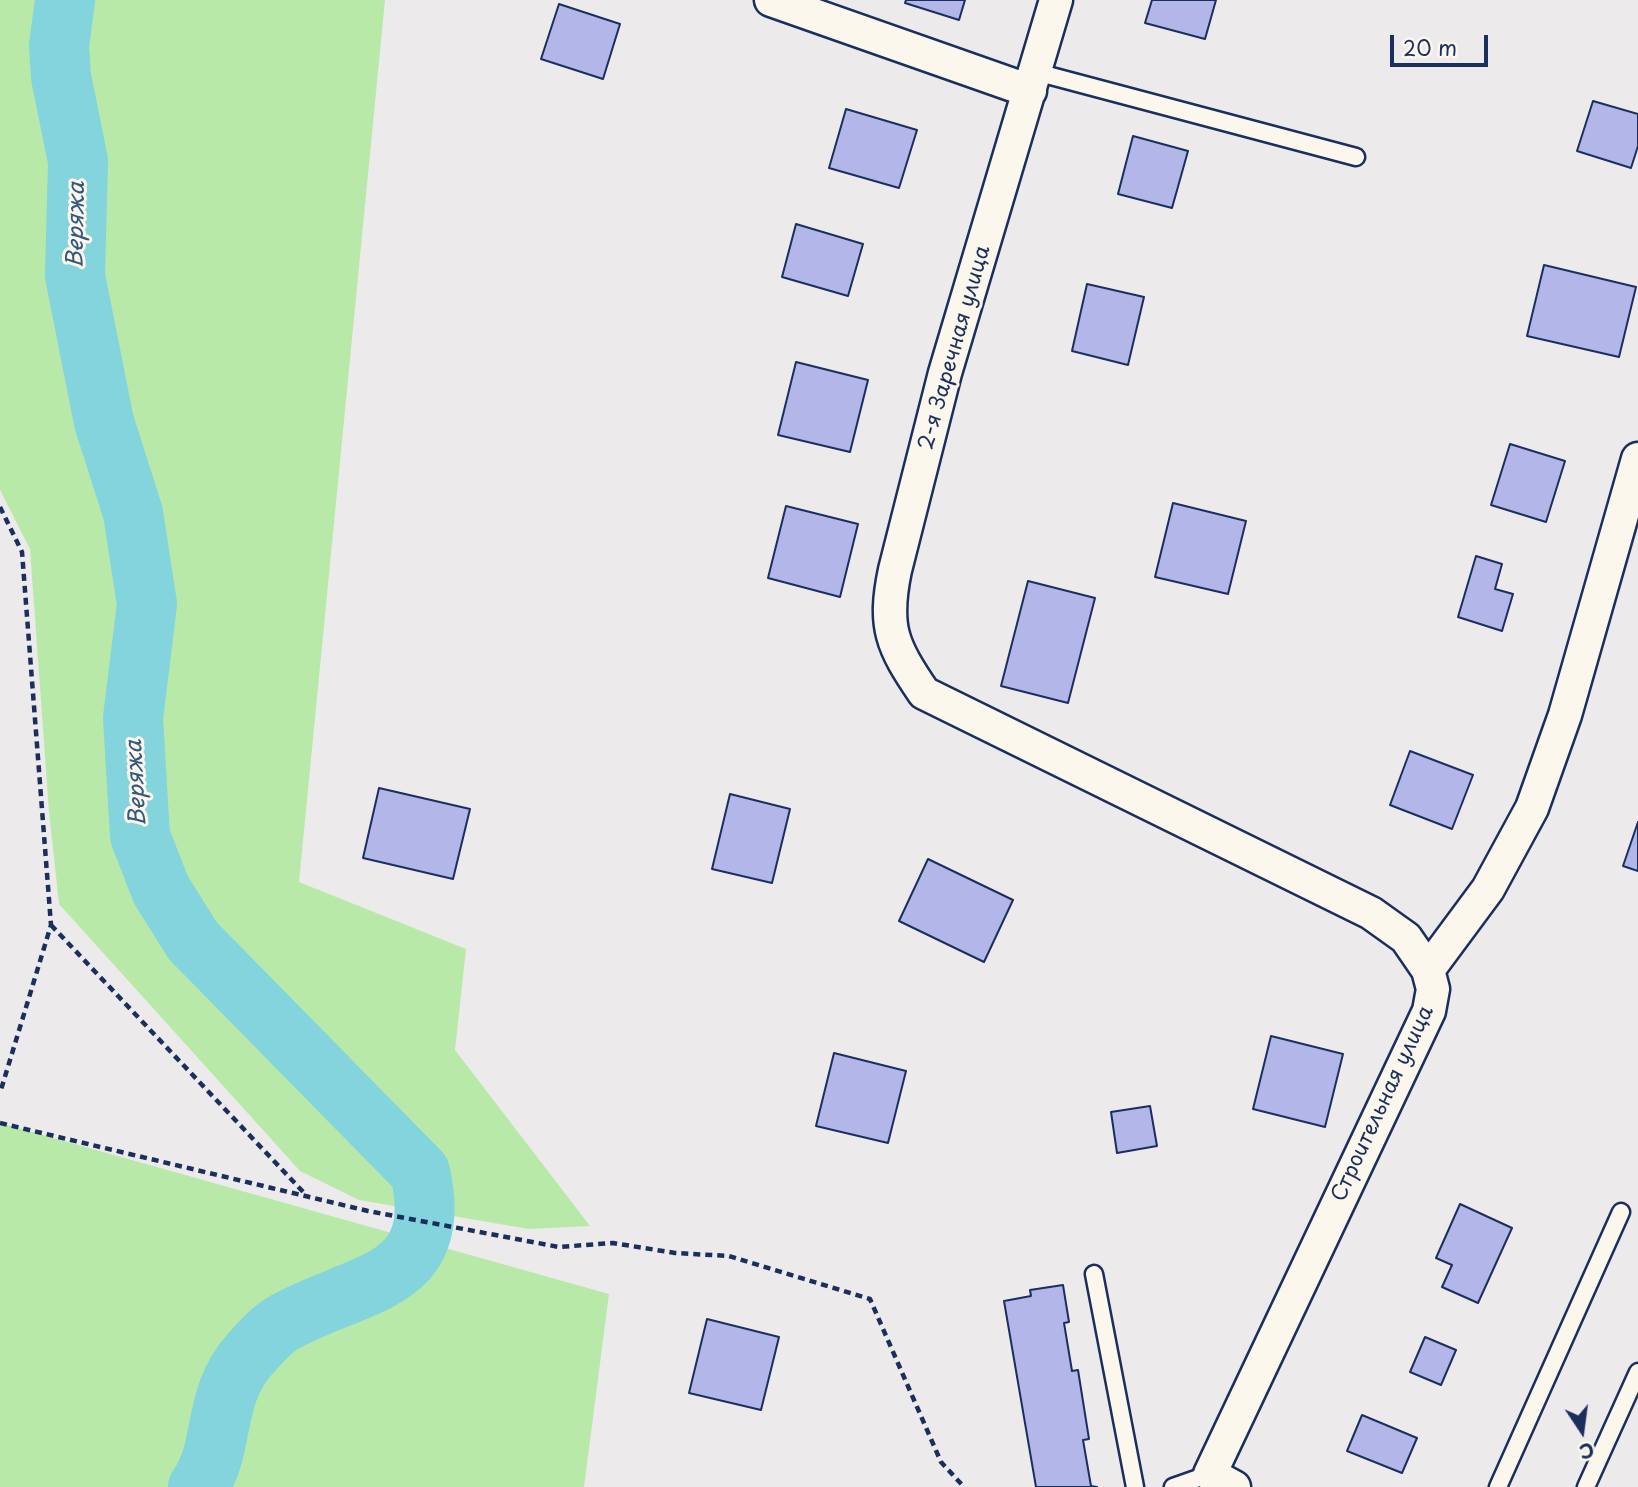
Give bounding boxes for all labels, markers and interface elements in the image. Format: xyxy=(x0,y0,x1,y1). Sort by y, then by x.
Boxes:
scale bar xyxy=(1393,21,1491,65)
text: 20 m xyxy=(1403,31,1457,63)
water label: Веряжа xyxy=(62,181,92,269)
street label: 2-я Заречная улица xyxy=(914,243,996,453)
water label: Веряжа xyxy=(121,739,153,827)
street label: Строительная улица xyxy=(1327,1002,1439,1206)
north arrow xyxy=(1547,1396,1617,1466)
text: С xyxy=(1577,1436,1597,1467)

